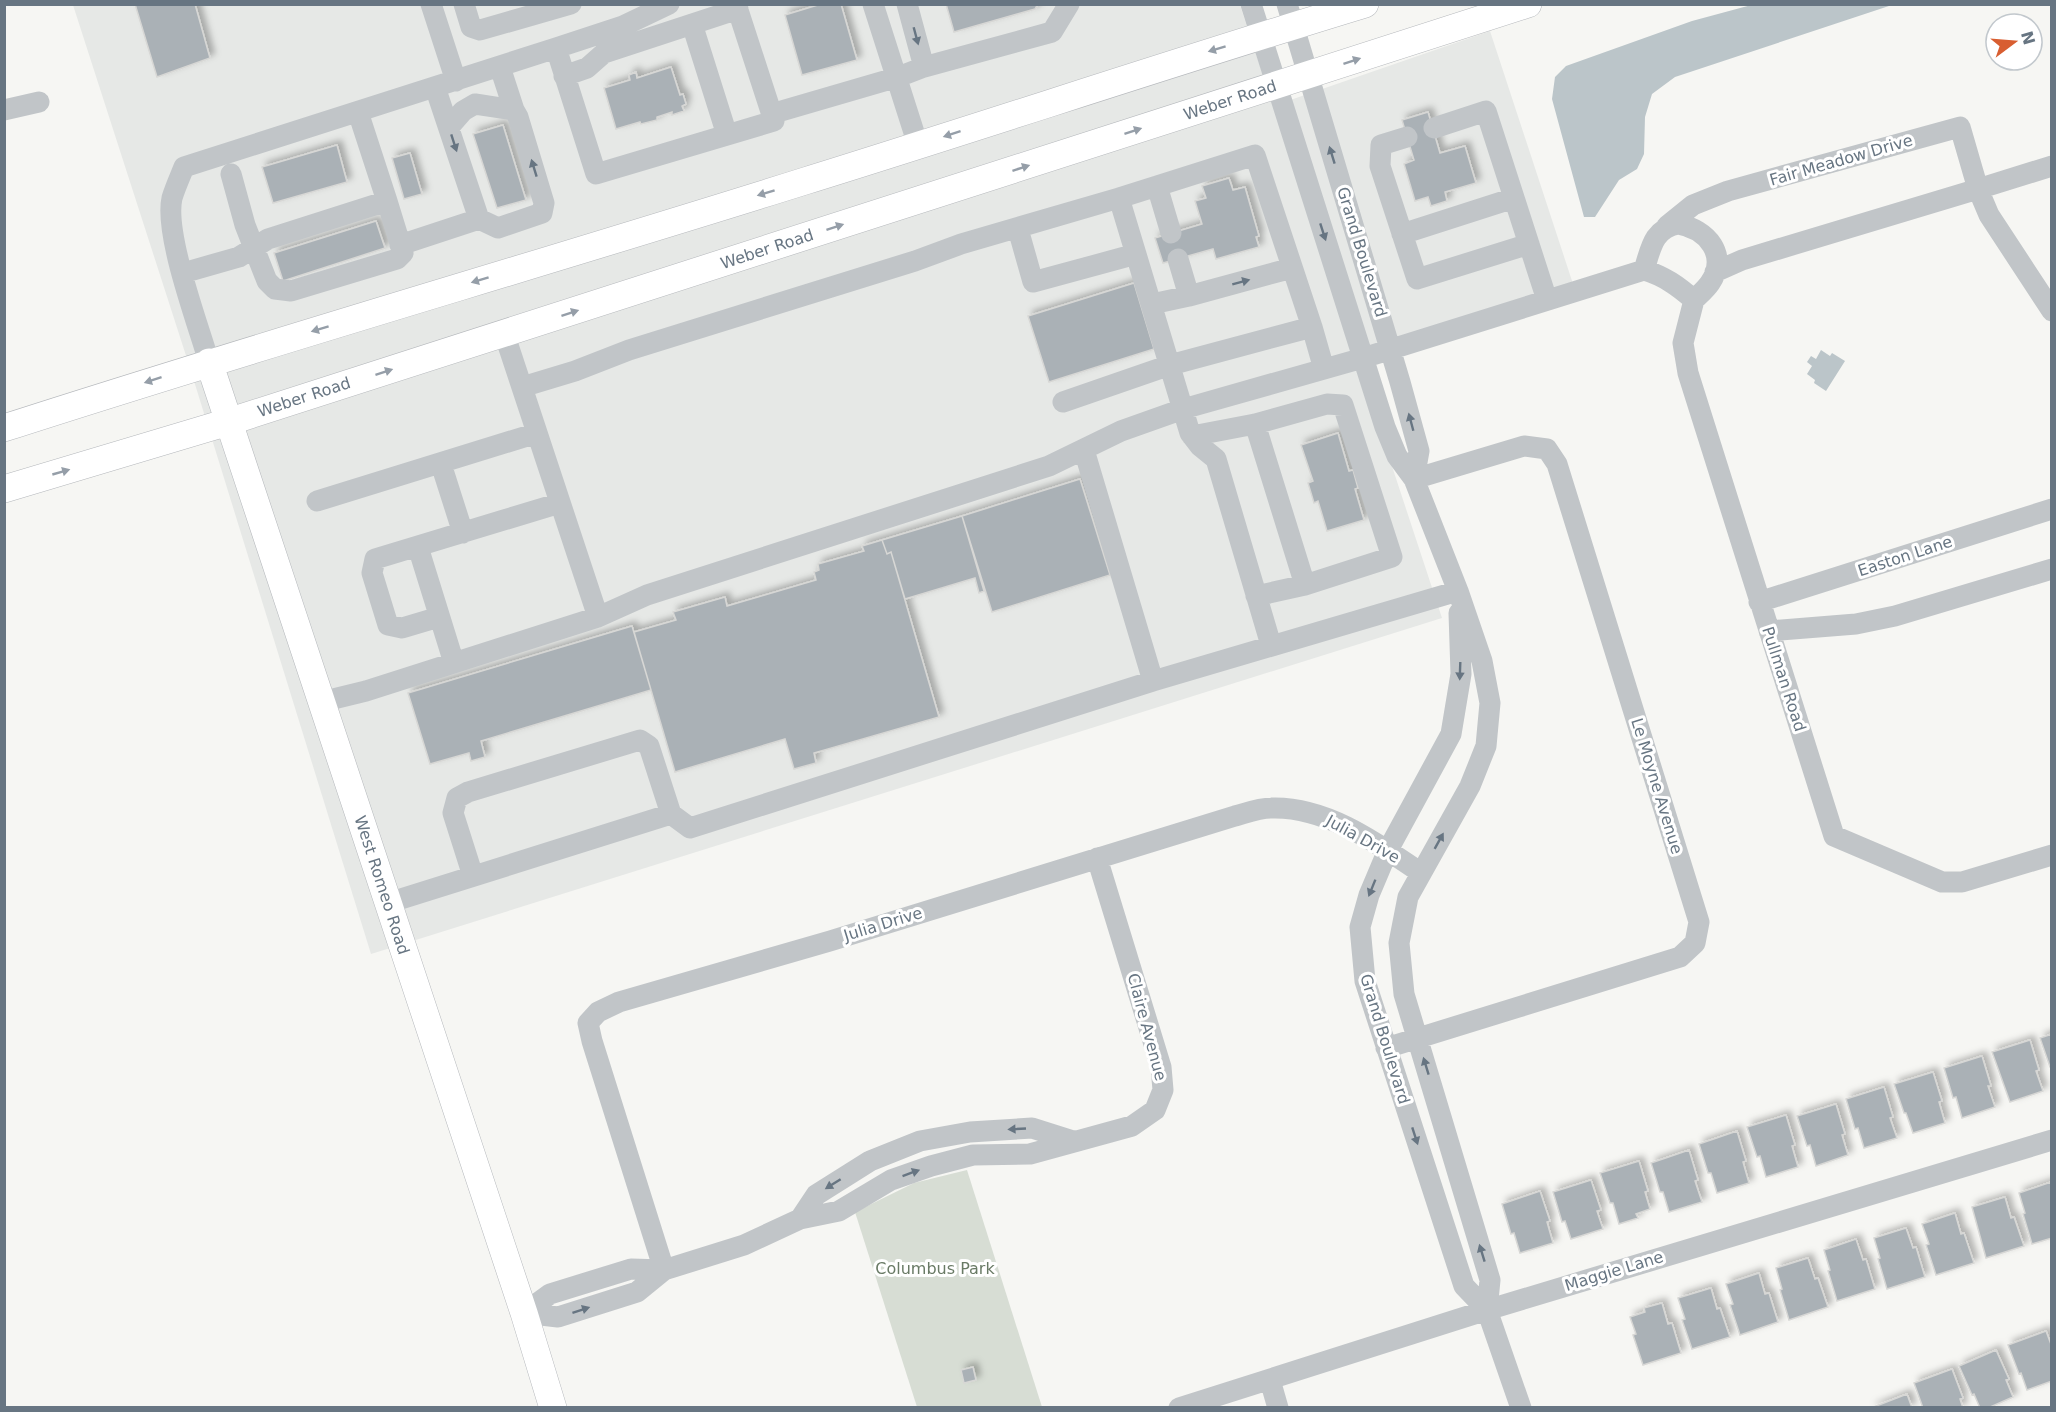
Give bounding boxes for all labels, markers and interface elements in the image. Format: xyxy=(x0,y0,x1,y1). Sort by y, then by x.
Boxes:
north arrow xyxy=(1984,12,2044,72)
one-way arrow xyxy=(911,27,921,45)
text: N xyxy=(2017,29,2039,47)
one-way arrow xyxy=(1208,45,1226,54)
one-way arrow xyxy=(1343,56,1361,65)
street label: Weber Road xyxy=(1181,76,1279,124)
one-way arrow xyxy=(1124,126,1142,136)
one-way arrow xyxy=(943,130,961,139)
street label: Fair Meadow Drive xyxy=(1767,130,1915,190)
one-way arrow xyxy=(450,134,459,152)
one-way arrow xyxy=(1327,146,1336,164)
one-way arrow xyxy=(529,159,538,177)
one-way arrow xyxy=(1012,162,1030,172)
street label: Grand Boulevard xyxy=(1333,185,1391,319)
one-way arrow xyxy=(757,189,775,198)
one-way arrow xyxy=(826,222,844,231)
one-way arrow xyxy=(1319,223,1328,241)
street label: Weber Road xyxy=(718,225,816,273)
one-way arrow xyxy=(471,276,489,285)
one-way arrow xyxy=(1231,276,1250,286)
one-way arrow xyxy=(561,307,579,317)
one-way arrow xyxy=(310,325,328,334)
one-way arrow xyxy=(375,367,393,376)
street label: Weber Road xyxy=(255,373,353,421)
one-way arrow xyxy=(144,376,162,385)
one-way arrow xyxy=(1406,413,1415,431)
one-way arrow xyxy=(52,467,70,476)
street label: Easton Lane xyxy=(1855,532,1955,580)
street label: Pullman Road xyxy=(1758,624,1810,734)
one-way arrow xyxy=(1456,661,1465,680)
street label: Le Moyne Avenue xyxy=(1627,716,1687,856)
street label: Julia Drive xyxy=(1322,810,1403,867)
street label: West Romeo Road xyxy=(351,813,413,957)
one-way arrow xyxy=(1434,832,1444,849)
one-way arrow xyxy=(1367,879,1377,897)
street label: Julia Drive xyxy=(840,903,925,945)
street label: Claire Avenue xyxy=(1124,971,1170,1083)
street label: Grand Boulevard xyxy=(1356,972,1414,1106)
one-way arrow xyxy=(1421,1057,1430,1075)
one-way arrow xyxy=(1007,1124,1026,1134)
one-way arrow xyxy=(1411,1127,1420,1145)
one-way arrow xyxy=(902,1167,920,1177)
one-way arrow xyxy=(825,1179,841,1190)
one-way arrow xyxy=(1477,1244,1486,1262)
street label: Maggie Lane xyxy=(1562,1247,1666,1295)
park label: Columbus Park xyxy=(875,1259,995,1278)
one-way arrow xyxy=(572,1304,590,1314)

